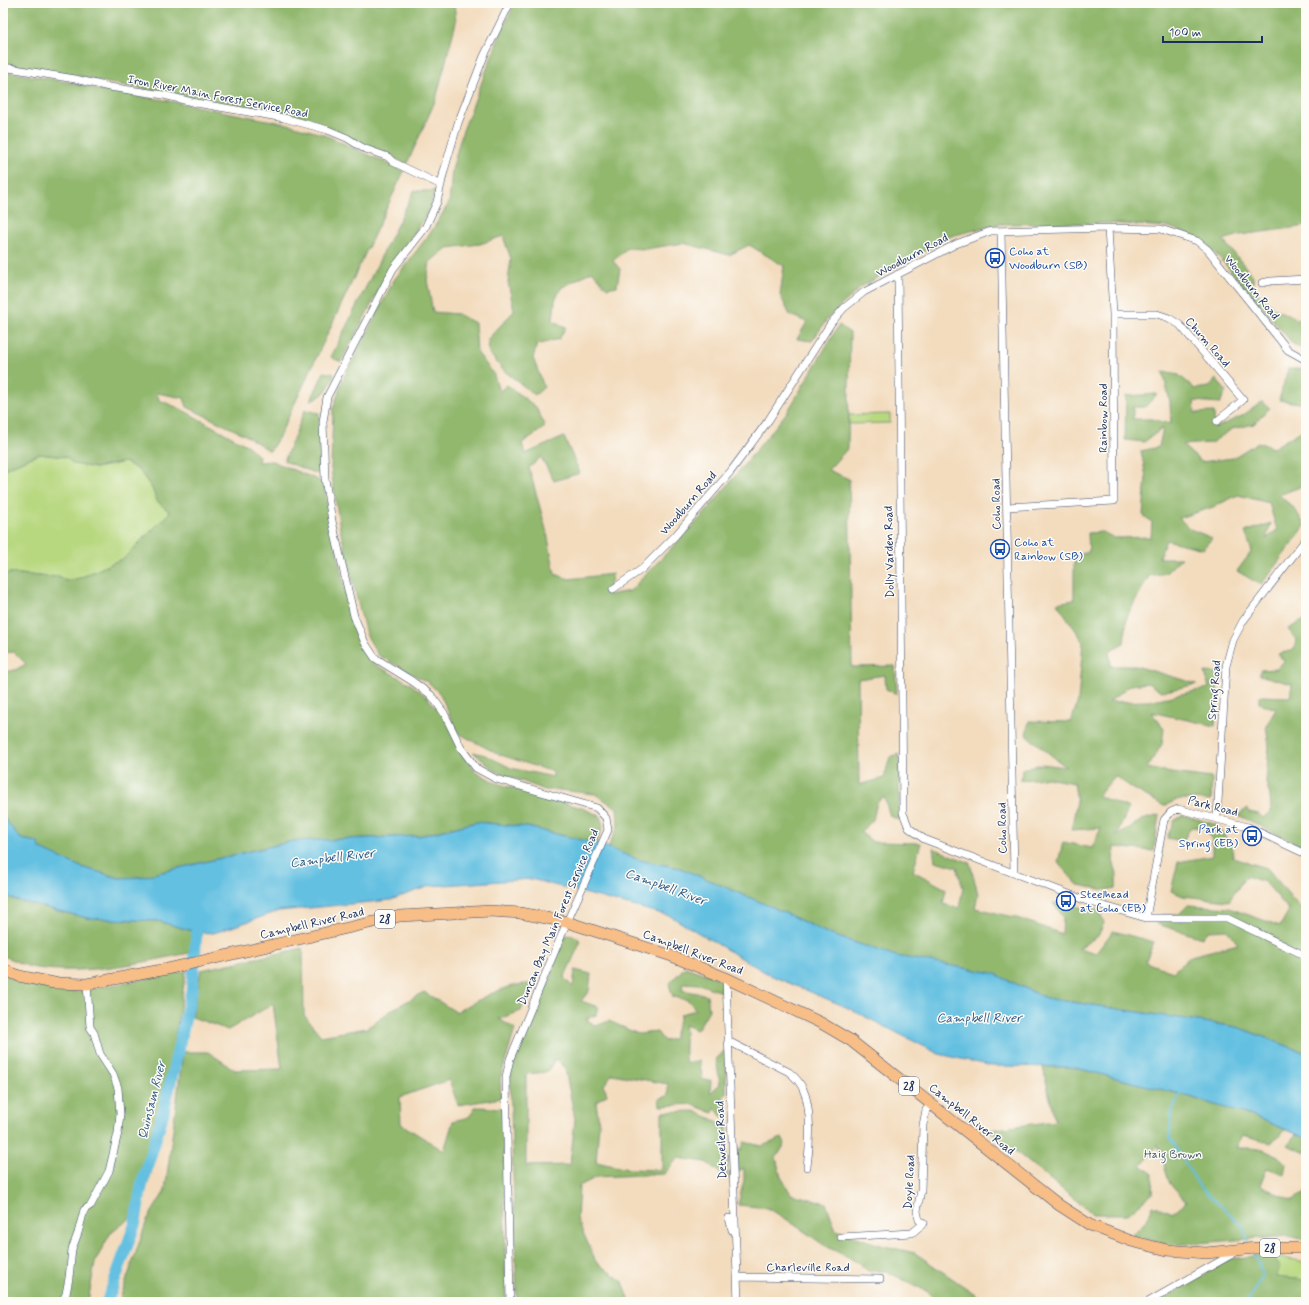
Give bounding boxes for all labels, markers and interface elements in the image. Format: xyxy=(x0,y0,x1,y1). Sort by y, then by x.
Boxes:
scale bar xyxy=(1163,18,1262,44)
text: 100 m xyxy=(1169,25,1201,41)
street label: Iron River Main Forest Service Road xyxy=(126,72,309,122)
street label: Woodburn Road xyxy=(874,230,951,282)
place label: Coho at Woodburn (SB) xyxy=(1009,244,1088,274)
bus stop icon: Coho at Woodburn (SB) xyxy=(984,247,1006,269)
street label: Woodburn Road xyxy=(1220,252,1282,324)
street label: Chum Road xyxy=(1181,314,1234,371)
street label: Rainbow Road xyxy=(1096,383,1112,453)
street label: Woodburn Road xyxy=(657,468,721,539)
street label: Coho Road xyxy=(989,478,1005,530)
street label: Dolly Varden Road xyxy=(881,506,899,598)
place label: Coho at Rainbow (SB) xyxy=(1014,535,1083,565)
bus stop icon: Coho at Rainbow (SB) xyxy=(989,538,1011,560)
street label: Spring Road xyxy=(1204,660,1227,721)
street label: Park Road xyxy=(1186,793,1240,821)
street label: Coho Road xyxy=(995,802,1011,854)
place label: Park at Spring (EB) xyxy=(1179,822,1239,853)
bus stop icon: Park at Spring (EB) xyxy=(1241,825,1263,847)
street label: Duncan Bay Main Forest Service Road xyxy=(514,827,603,1008)
water label: Campbell River xyxy=(289,845,377,872)
water label: Campbell River xyxy=(623,865,710,910)
place label: Steelhead at Coho (EB) xyxy=(1080,887,1146,917)
bus stop icon: Steelhead at Coho (EB) xyxy=(1055,890,1077,912)
street label: Campbell River Road xyxy=(259,904,366,944)
road number: 28 xyxy=(375,910,395,928)
street label: Campbell River Road xyxy=(640,926,745,979)
water label: Campbell River xyxy=(936,1010,1023,1027)
water label: Quinsam River xyxy=(135,1058,171,1141)
road number: 28 xyxy=(899,1077,919,1095)
street label: Campbell River Road xyxy=(925,1080,1018,1159)
street label: Detweiler Road xyxy=(713,1100,731,1179)
park label: Haig Brown xyxy=(1144,1147,1202,1164)
street label: Doyle Road xyxy=(901,1154,919,1210)
road number: 28 xyxy=(1260,1239,1280,1257)
street label: Charleville Road xyxy=(766,1260,850,1276)

